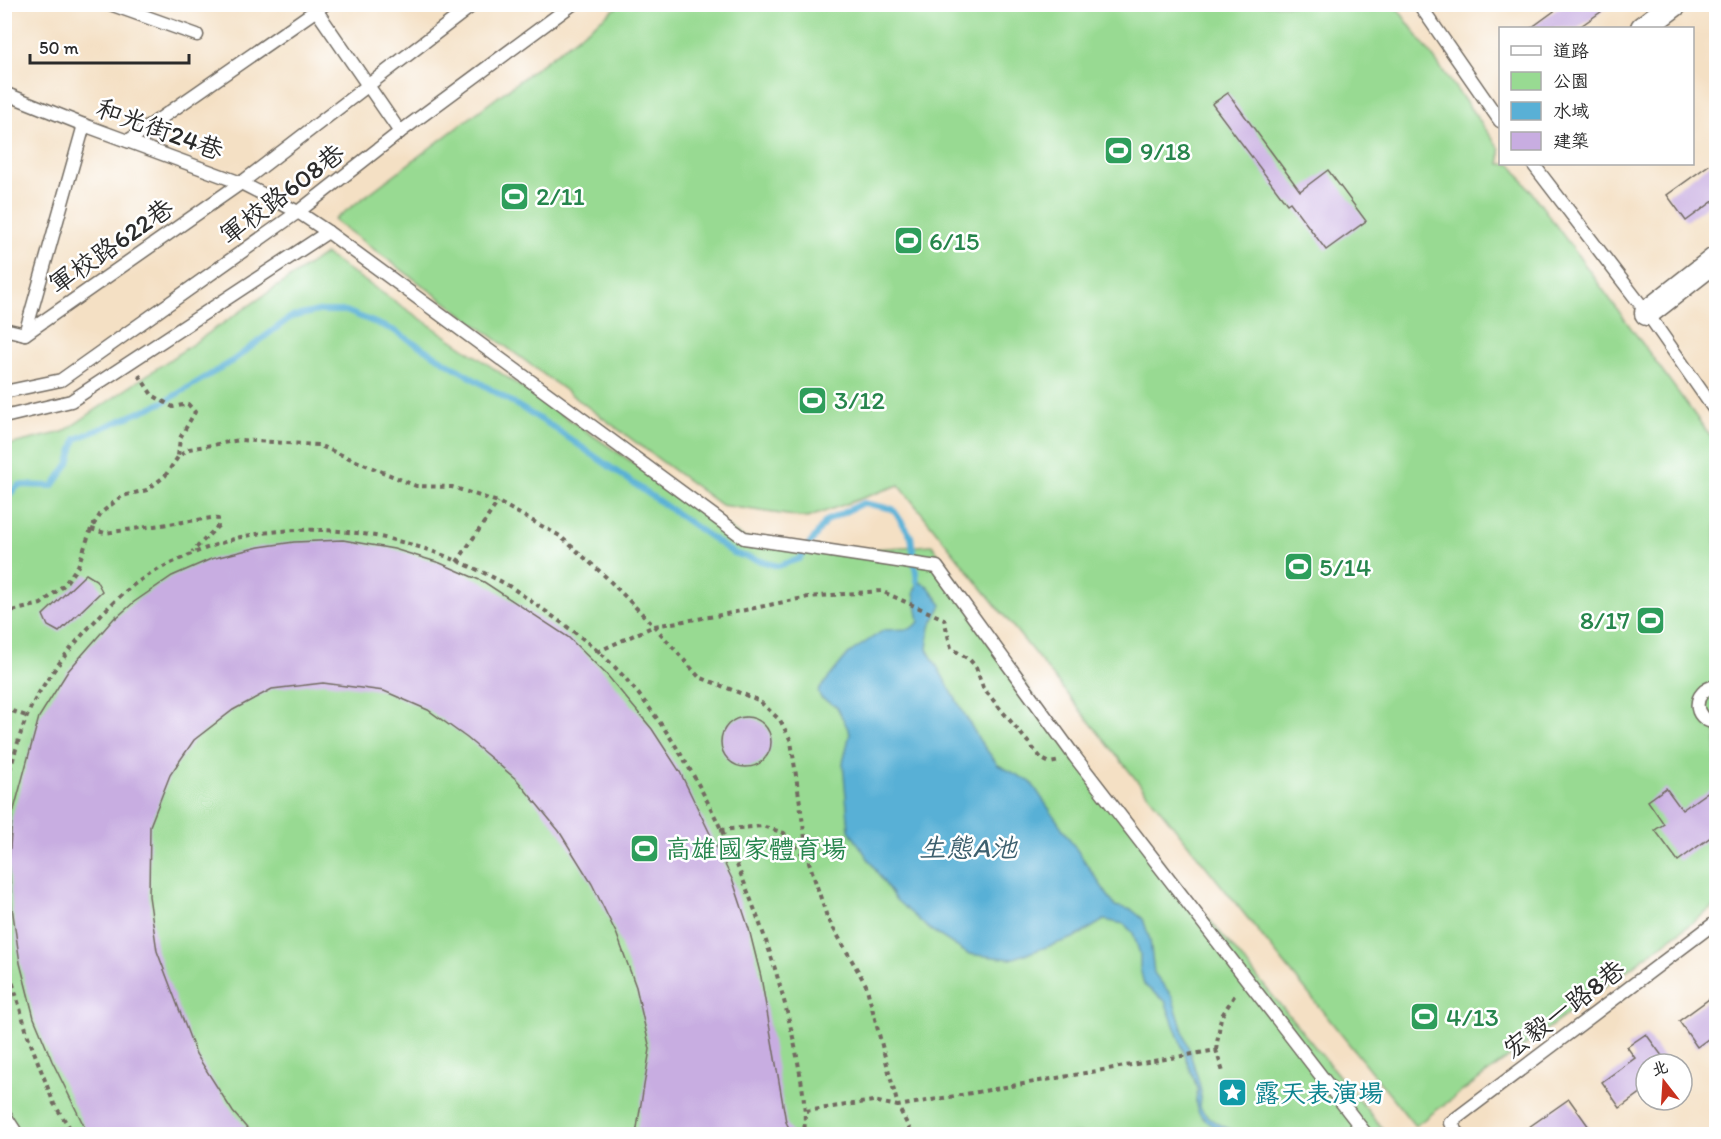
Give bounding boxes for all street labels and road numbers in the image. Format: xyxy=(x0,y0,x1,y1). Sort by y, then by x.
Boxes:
street label: 和光街24巷 xyxy=(92,91,228,167)
street label: 軍校路608巷 xyxy=(213,137,351,251)
street label: 軍校路622巷 xyxy=(42,191,180,301)
street label: 宏毅一路8巷 xyxy=(1497,953,1631,1065)

